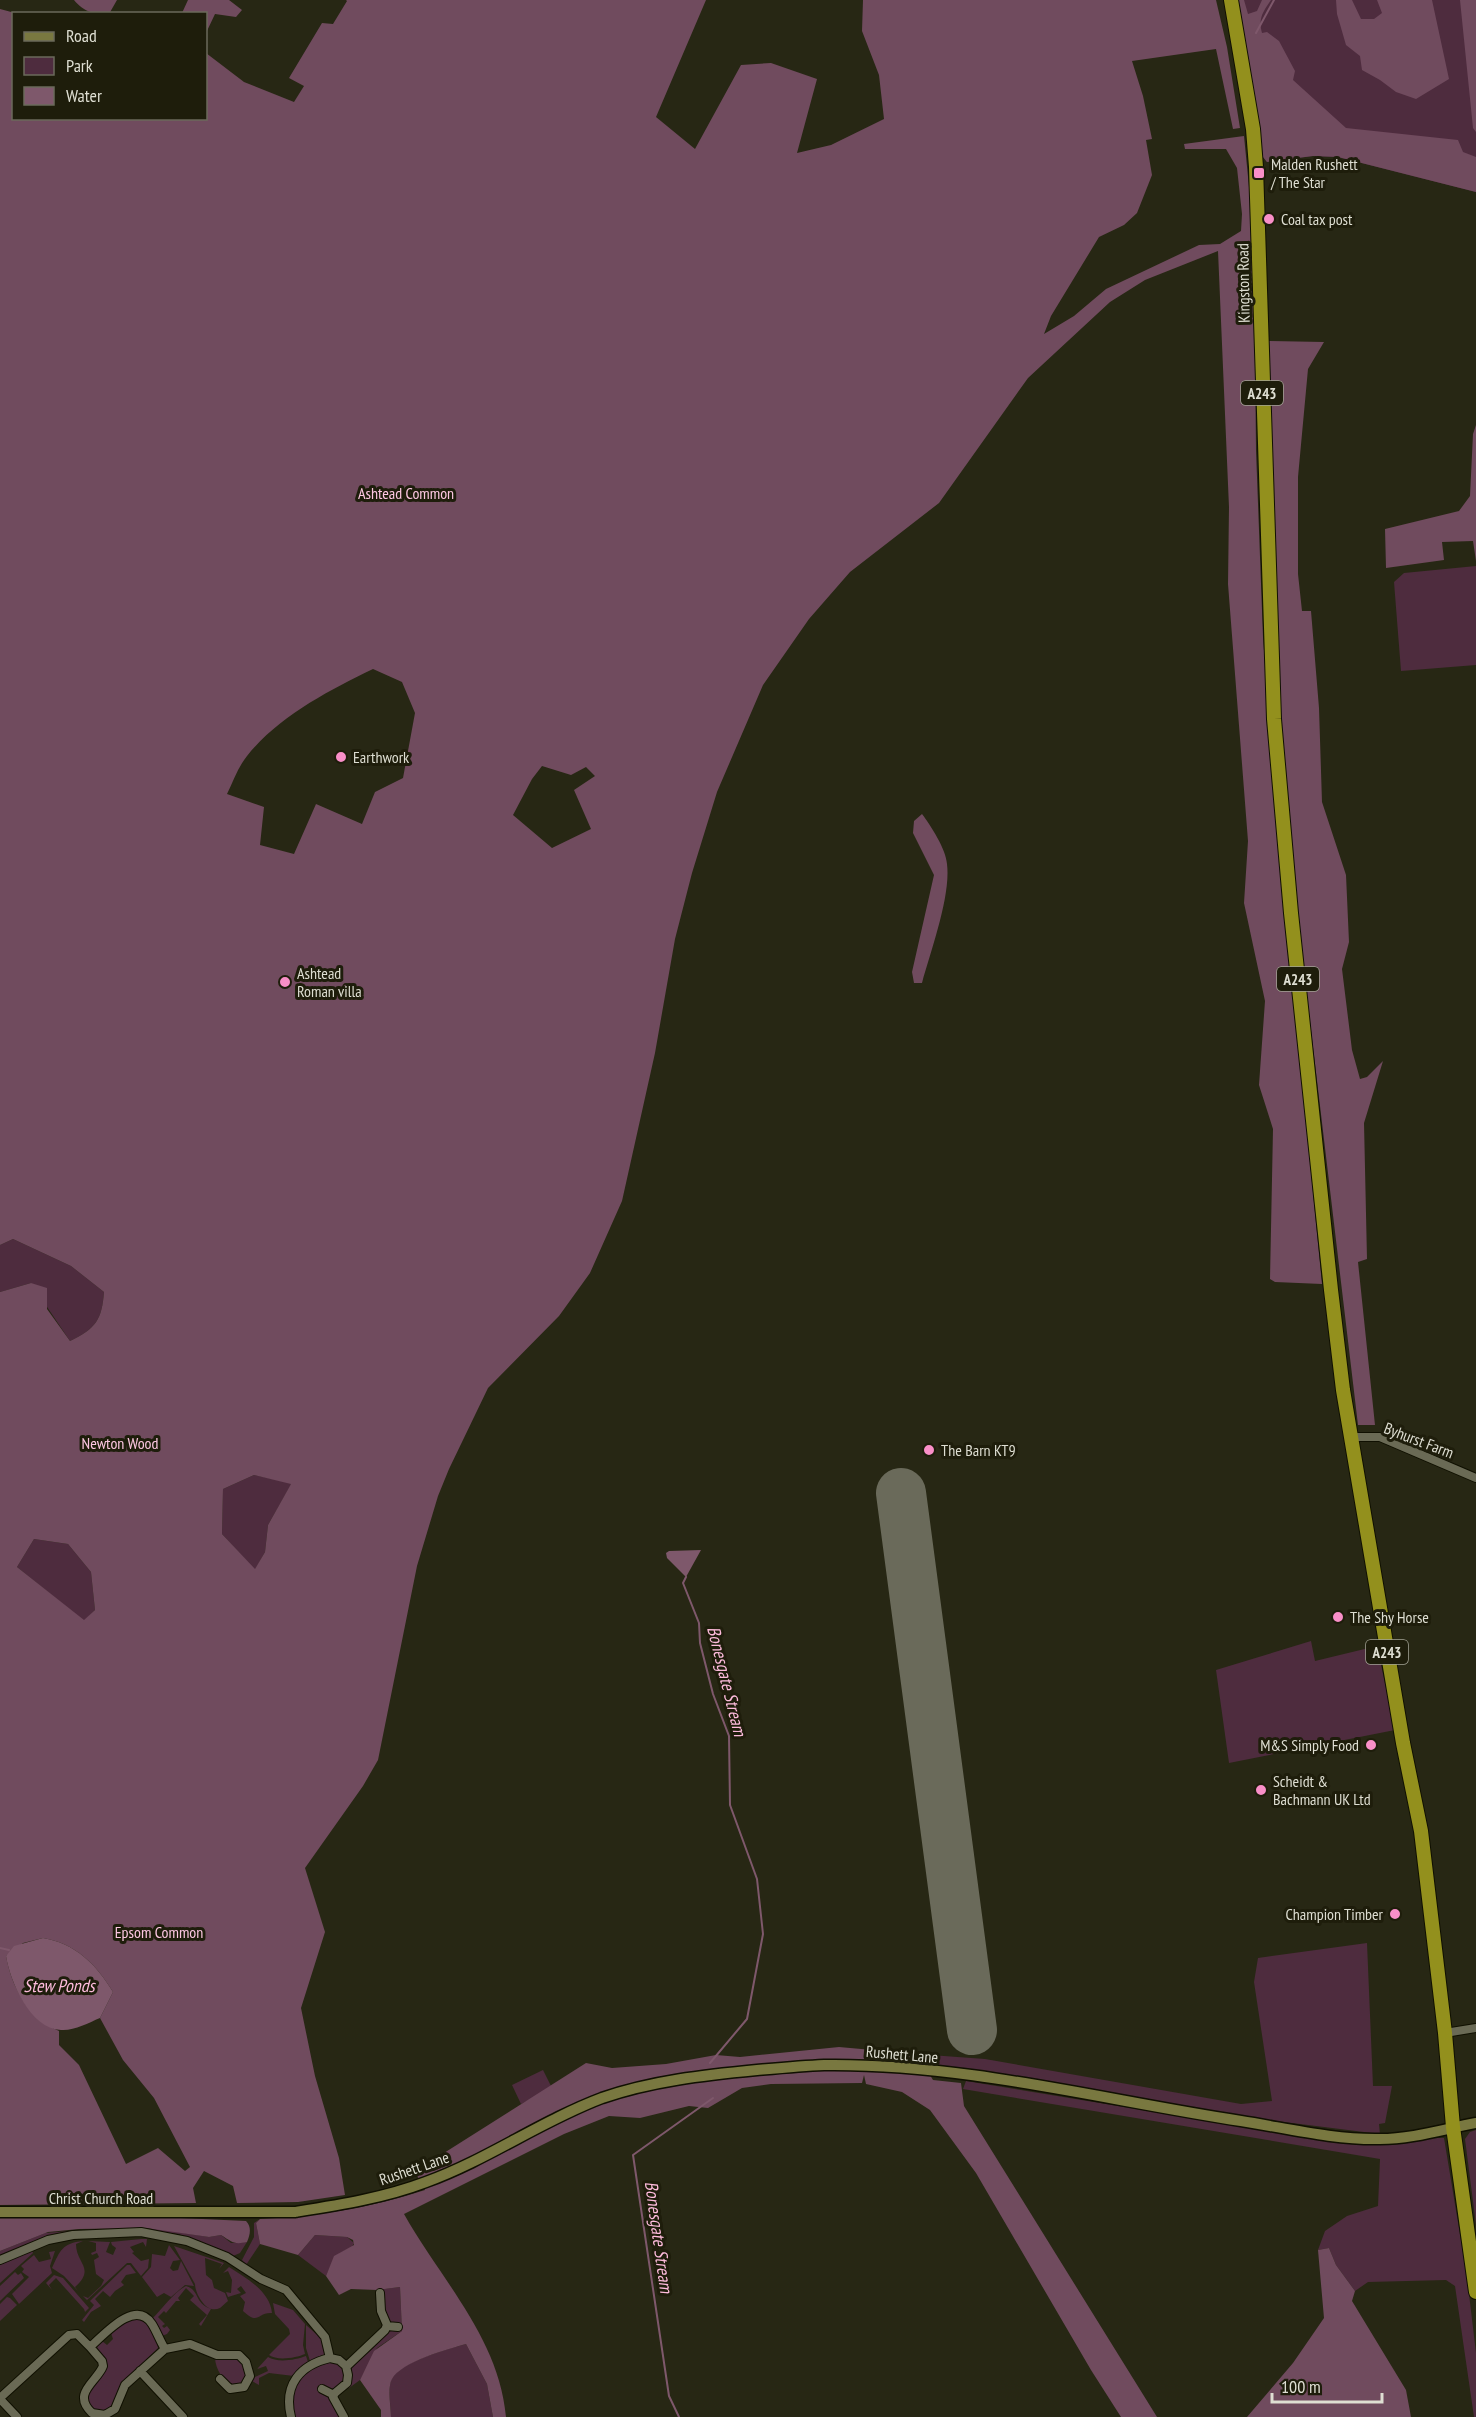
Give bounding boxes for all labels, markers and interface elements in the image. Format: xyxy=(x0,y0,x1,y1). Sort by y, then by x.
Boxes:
legend xyxy=(12,12,207,120)
text: Road xyxy=(66,24,97,47)
text: Park xyxy=(66,54,93,77)
text: Water xyxy=(66,84,102,107)
place label: Malden Rushett / The Star xyxy=(1270,154,1358,192)
marker: Malden Rushett / The Star xyxy=(1252,166,1266,180)
place label: Coal tax post xyxy=(1281,209,1353,229)
marker: Coal tax post xyxy=(1262,212,1276,226)
street label: Kingston Road xyxy=(1232,243,1254,323)
road number: A243 xyxy=(1241,381,1283,405)
park label: Ashtead Common xyxy=(358,483,454,503)
place label: Earthwork xyxy=(353,747,410,767)
marker: Earthwork xyxy=(334,750,348,764)
place label: Ashtead Roman villa xyxy=(297,963,362,1001)
road number: A243 xyxy=(1277,967,1319,991)
marker: Ashtead Roman villa xyxy=(278,975,292,989)
street label: Byhurst Farm xyxy=(1381,1418,1457,1462)
park label: Newton Wood xyxy=(82,1433,158,1453)
place label: The Barn KT9 xyxy=(941,1440,1016,1460)
marker: The Barn KT9 xyxy=(922,1443,936,1457)
place label: The Shy Horse xyxy=(1350,1607,1429,1627)
marker: The Shy Horse xyxy=(1331,1610,1345,1624)
water label: Bonesgate Stream xyxy=(702,1624,752,1740)
road number: A243 xyxy=(1366,1640,1408,1664)
place label: M&S Simply Food xyxy=(1260,1735,1359,1755)
marker: M&S Simply Food xyxy=(1364,1738,1378,1752)
place label: Scheidt & Bachmann UK Ltd xyxy=(1273,1771,1371,1809)
marker: Scheidt & Bachmann UK Ltd xyxy=(1254,1783,1268,1797)
place label: Champion Timber xyxy=(1285,1904,1384,1924)
marker: Champion Timber xyxy=(1388,1907,1402,1921)
park label: Epsom Common xyxy=(115,1922,203,1942)
water label: Stew Ponds xyxy=(23,1974,96,1997)
street label: Rushett Lane xyxy=(865,2041,939,2067)
street label: Rushett Lane xyxy=(377,2147,451,2189)
water label: Bonesgate Stream xyxy=(640,2180,678,2296)
street label: Christ Church Road xyxy=(49,2188,153,2208)
scale bar xyxy=(1272,2366,1382,2404)
text: 100 m xyxy=(1281,2375,1321,2398)

